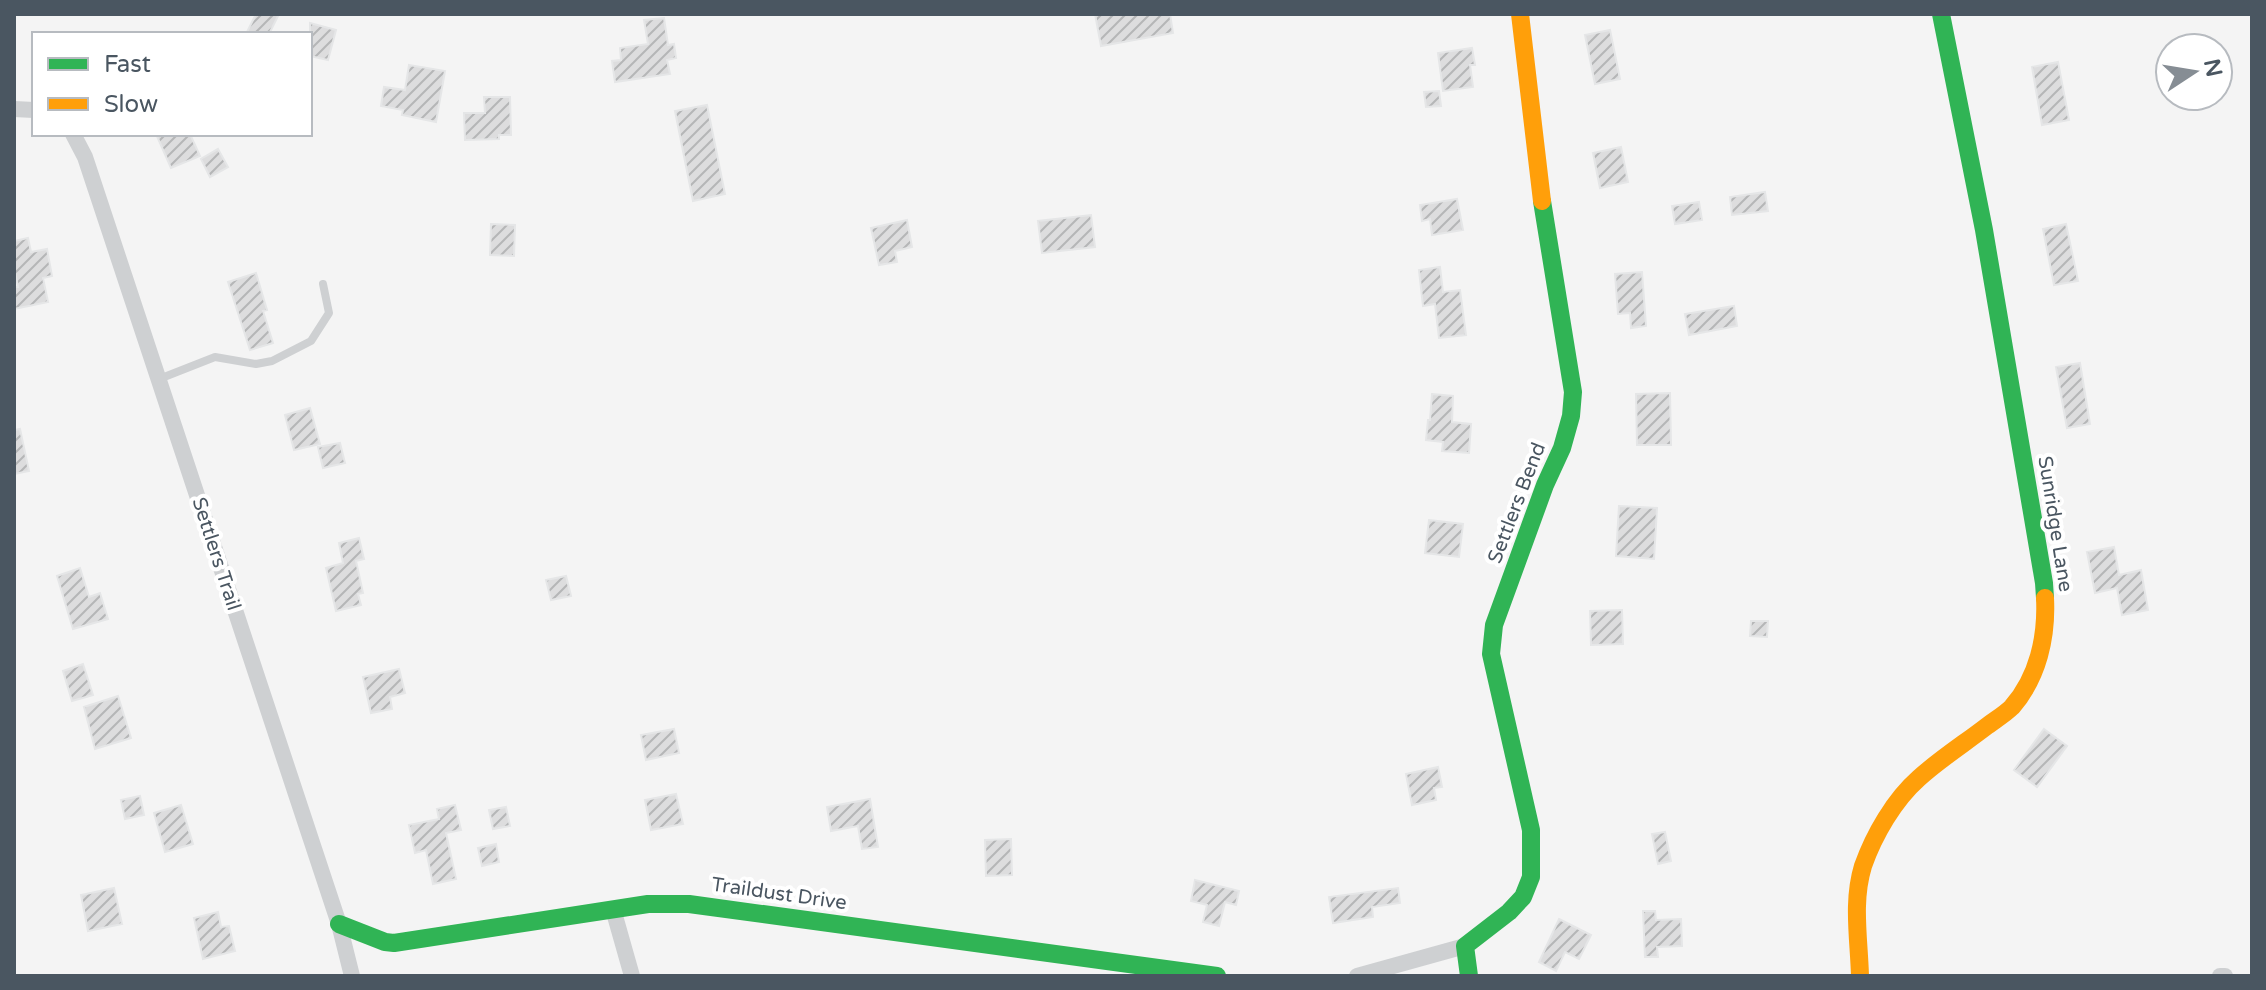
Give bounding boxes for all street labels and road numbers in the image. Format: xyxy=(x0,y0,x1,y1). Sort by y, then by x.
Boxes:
street label: Settlers Bend xyxy=(1483,439,1551,567)
street label: Sunridge Lane xyxy=(2032,454,2078,594)
street label: Settlers Trail xyxy=(186,494,246,614)
street label: Traildust Drive xyxy=(710,873,848,915)

